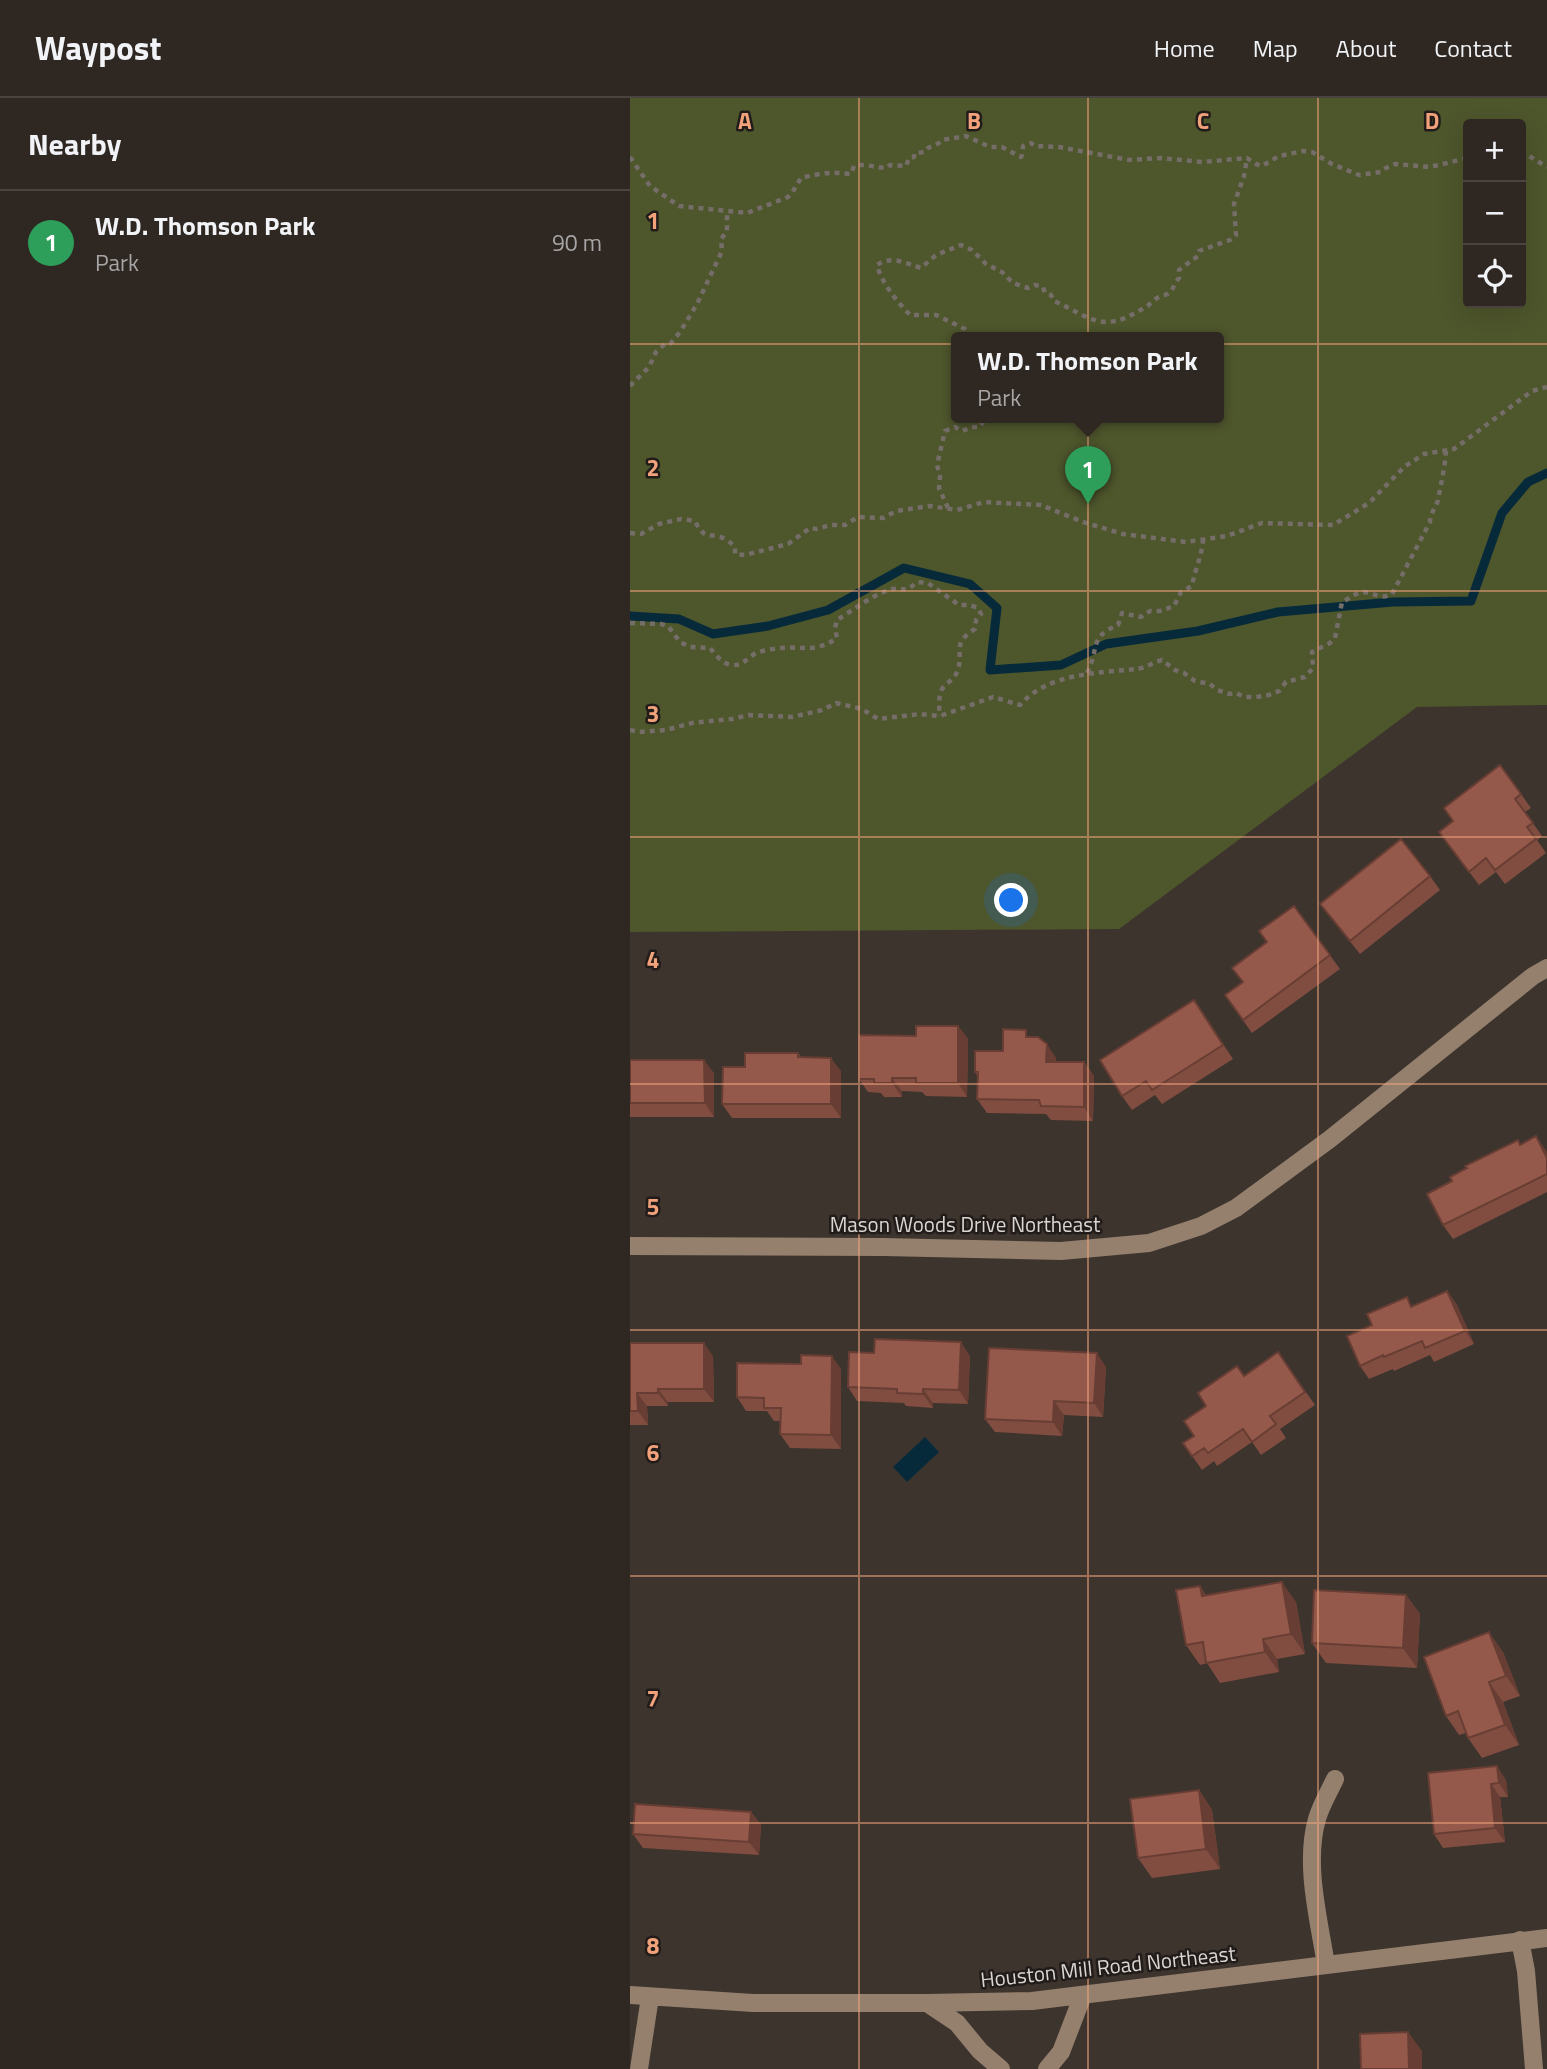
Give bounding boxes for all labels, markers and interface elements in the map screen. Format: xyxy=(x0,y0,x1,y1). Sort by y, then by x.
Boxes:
text: Waypost xyxy=(35,23,161,73)
text: Home xyxy=(1154,30,1215,66)
text: Map xyxy=(1253,30,1298,66)
text: About xyxy=(1336,30,1396,66)
text: Contact xyxy=(1434,30,1512,66)
text: A xyxy=(738,103,752,138)
text: B xyxy=(967,103,981,138)
text: C xyxy=(1197,103,1209,138)
text: D xyxy=(1425,103,1439,138)
map controls xyxy=(1463,119,1526,308)
button: + xyxy=(1463,119,1526,182)
text: Nearby xyxy=(28,121,121,167)
button: − xyxy=(1463,182,1526,245)
text: 1 xyxy=(647,203,659,238)
text: W.D. Thomson Park xyxy=(95,206,315,245)
text: 1 xyxy=(45,225,57,260)
text: 90 m xyxy=(552,225,602,260)
text: Park xyxy=(95,245,139,280)
button: locate xyxy=(1463,245,1526,308)
popup xyxy=(951,332,1224,423)
text: W.D. Thomson Park xyxy=(977,341,1198,380)
text: Park xyxy=(977,380,1021,415)
pin: 1 xyxy=(1065,446,1111,504)
text: 2 xyxy=(647,450,659,485)
text: 3 xyxy=(647,696,659,731)
your location xyxy=(994,883,1028,917)
text: 4 xyxy=(647,942,659,977)
text: 5 xyxy=(647,1189,659,1224)
street label: Mason Woods Drive Northeast xyxy=(830,1208,1101,1240)
text: 6 xyxy=(647,1435,660,1470)
text: 7 xyxy=(647,1681,659,1716)
text: 8 xyxy=(647,1928,660,1963)
street label: Houston Mill Road Northeast xyxy=(979,1937,1238,1995)

